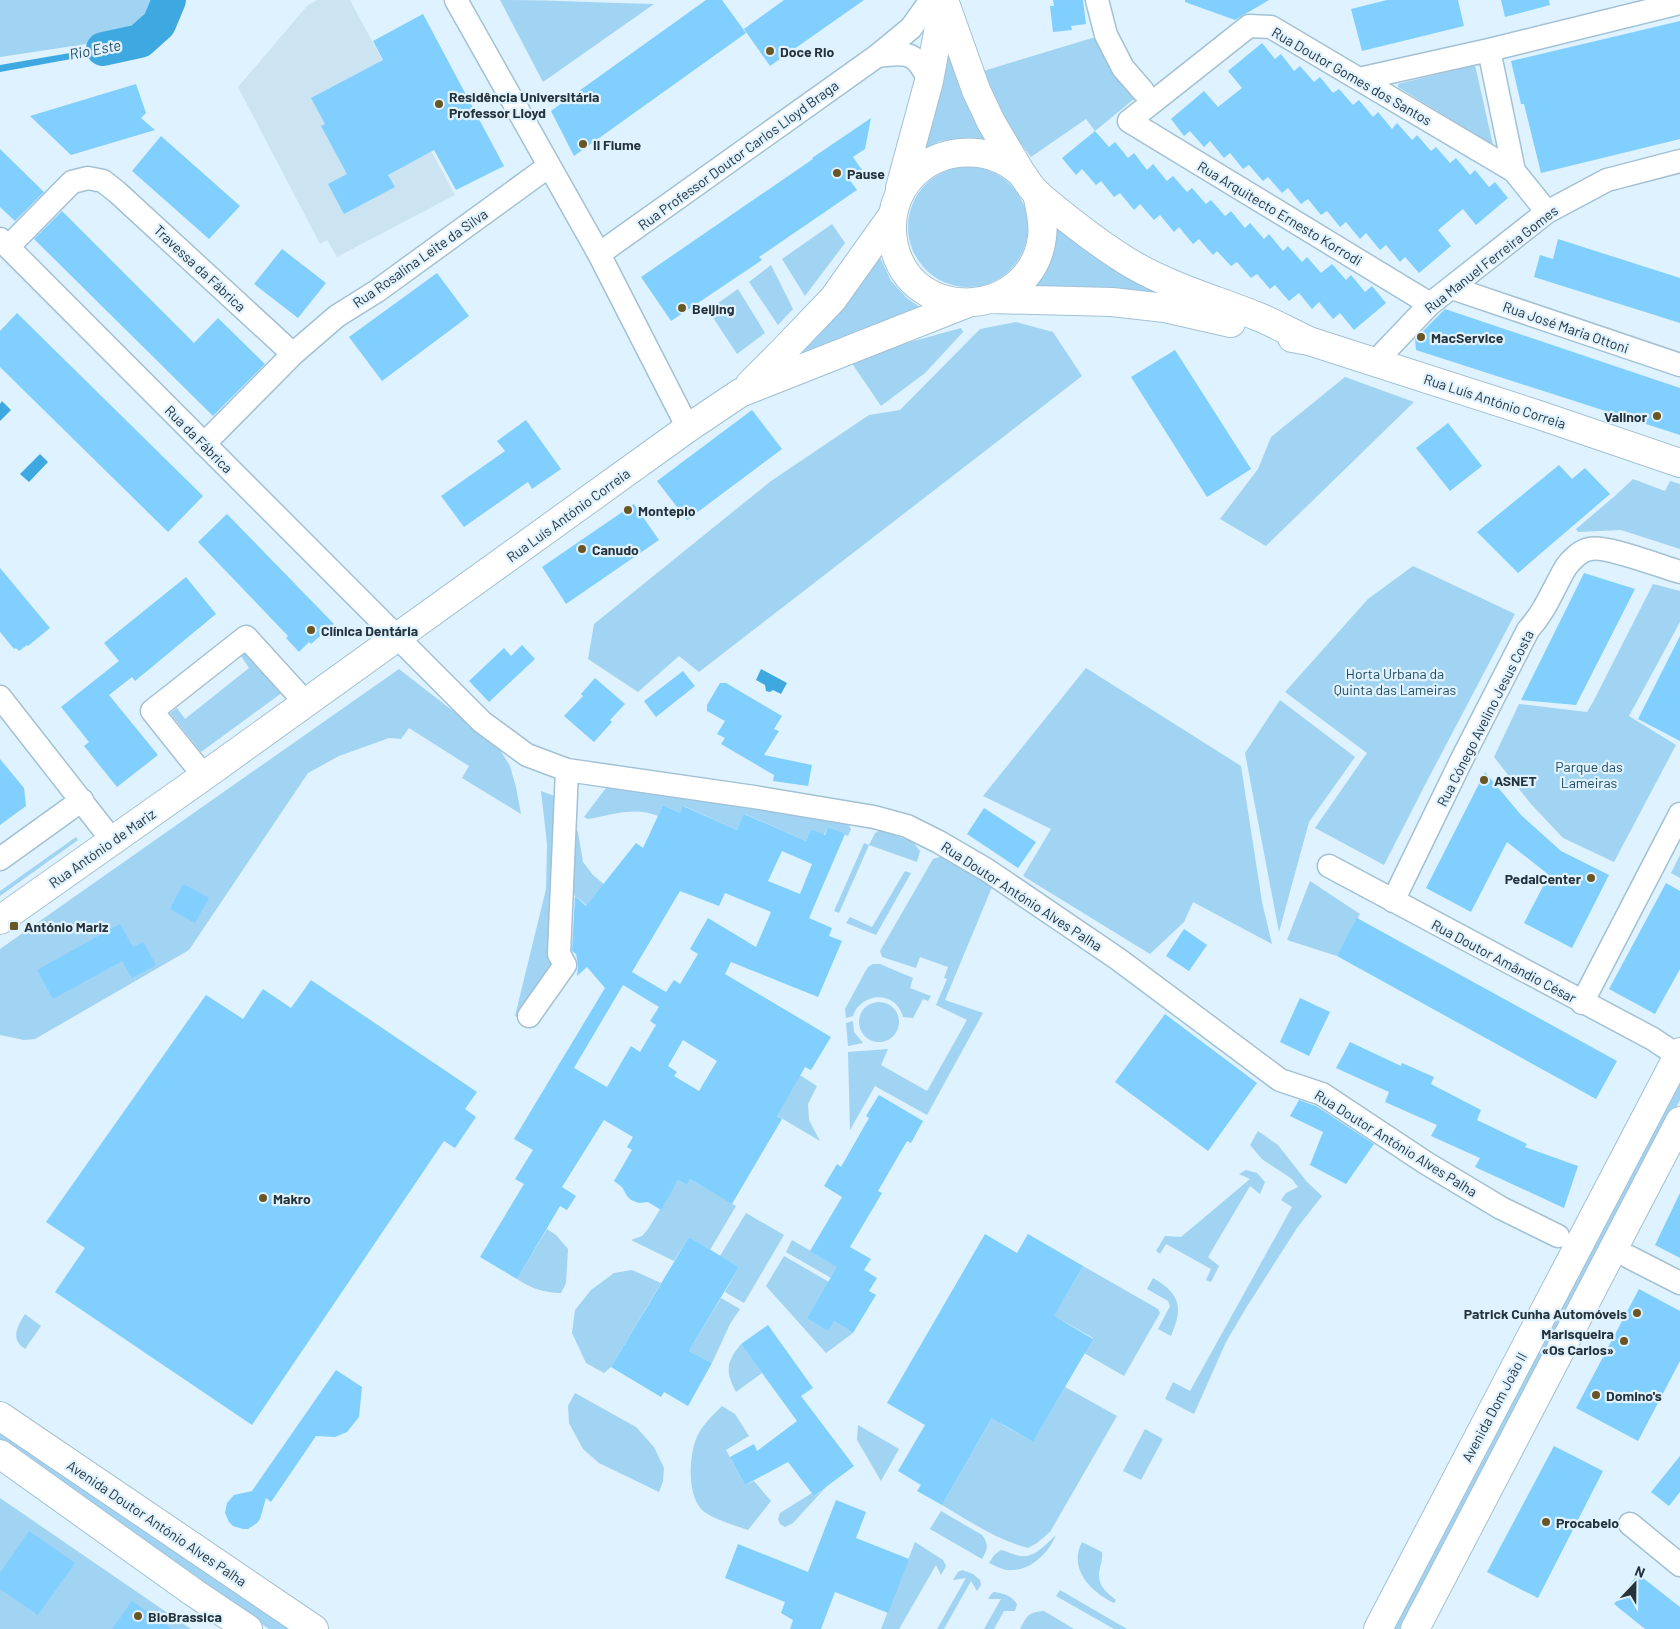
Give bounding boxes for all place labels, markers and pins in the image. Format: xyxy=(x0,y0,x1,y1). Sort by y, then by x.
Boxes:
place label: Doce Rio xyxy=(780,43,834,60)
marker: Doce Rio xyxy=(764,45,776,57)
place label: Residência Universitária Professor Lloyd xyxy=(449,88,599,121)
marker: Residência Universitária Professor Lloyd xyxy=(433,98,445,110)
place label: Il Fiume xyxy=(593,136,642,153)
marker: Il Fiume xyxy=(577,138,589,150)
place label: Pause xyxy=(847,165,885,182)
marker: Pause xyxy=(831,167,843,179)
place label: Beijing xyxy=(692,300,735,317)
marker: Beijing xyxy=(676,302,688,314)
place label: MacService xyxy=(1431,329,1504,346)
marker: MacService xyxy=(1415,331,1427,343)
place label: Valinor xyxy=(1604,408,1648,425)
marker: Valinor xyxy=(1651,410,1663,422)
place label: Montepio xyxy=(638,502,696,519)
marker: Montepio xyxy=(622,504,634,516)
place label: Canudo xyxy=(592,541,639,558)
marker: Canudo xyxy=(576,543,588,555)
place label: Clínica Dentária xyxy=(321,622,418,639)
marker: Clínica Dentária xyxy=(305,624,317,636)
place label: ASNET xyxy=(1494,772,1537,789)
marker: ASNET xyxy=(1478,774,1490,786)
place label: PedalCenter xyxy=(1505,870,1582,887)
marker: PedalCenter xyxy=(1585,872,1597,884)
place label: António Mariz xyxy=(24,918,109,935)
marker: António Mariz xyxy=(8,920,20,932)
place label: Makro xyxy=(273,1190,311,1207)
marker: Makro xyxy=(257,1192,269,1204)
place label: Patrick Cunha Automóveis xyxy=(1464,1305,1627,1322)
marker: Patrick Cunha Automóveis xyxy=(1631,1307,1643,1319)
place label: Marisqueira «Os Carlos» xyxy=(1541,1325,1614,1358)
marker: Marisqueira «Os Carlos» xyxy=(1618,1335,1630,1347)
place label: Domino's xyxy=(1606,1387,1662,1404)
marker: Domino's xyxy=(1590,1389,1602,1401)
place label: Procabelo xyxy=(1556,1514,1619,1531)
marker: Procabelo xyxy=(1540,1516,1552,1528)
place label: BioBrassica xyxy=(148,1608,222,1625)
marker: BioBrassica xyxy=(132,1610,144,1622)

